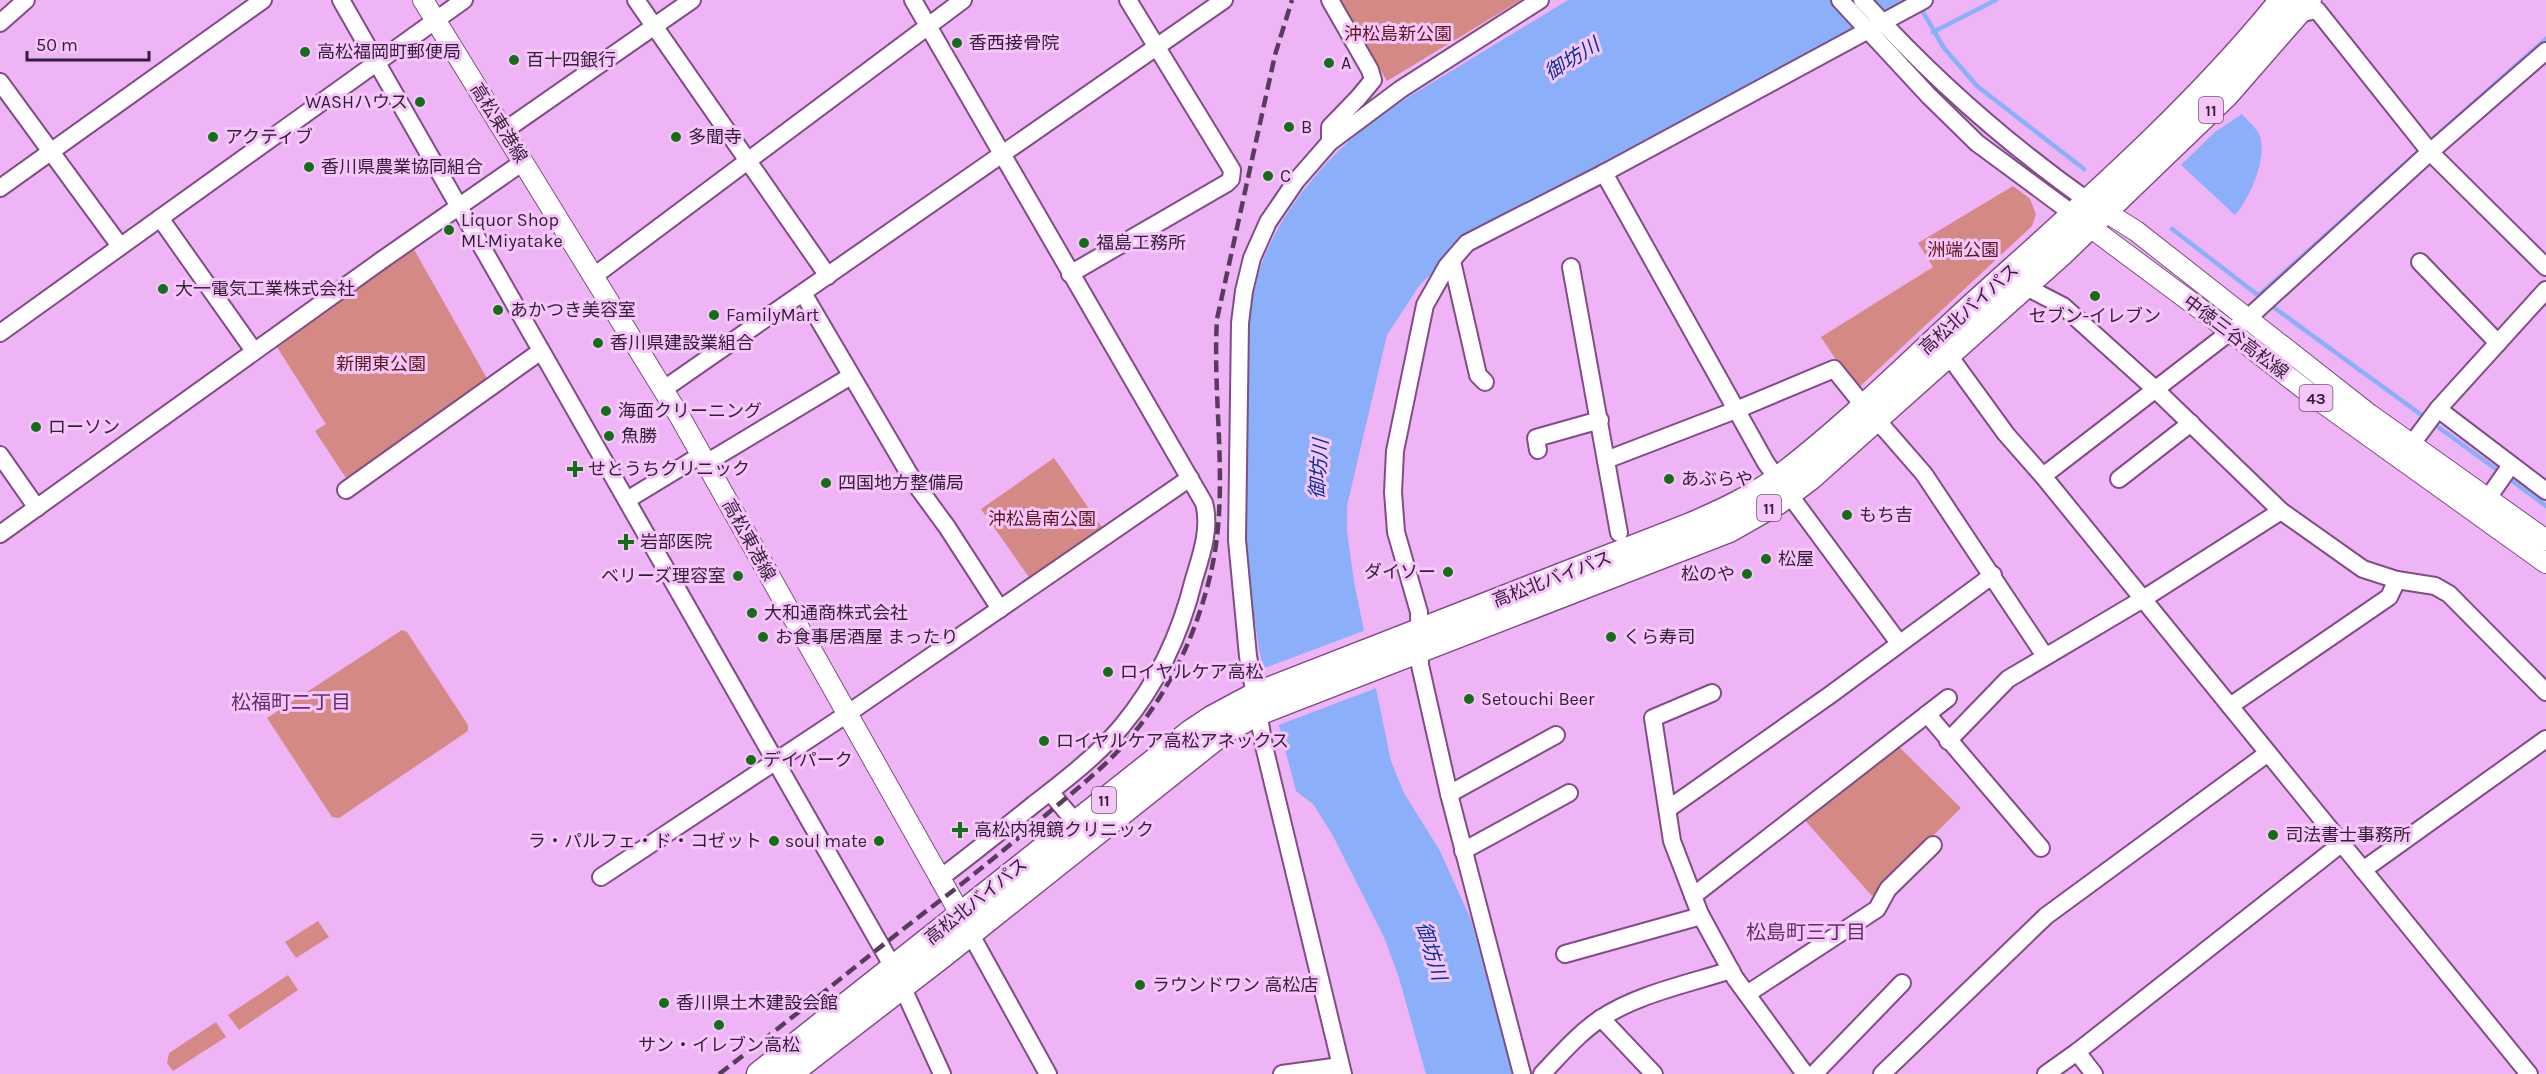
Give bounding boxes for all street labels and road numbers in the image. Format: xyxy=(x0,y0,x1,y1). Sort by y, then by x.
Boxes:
street label: 高松東港線 xyxy=(466,79,532,167)
road number: 11 xyxy=(2199,97,2223,123)
street label: 高松北バイパス xyxy=(1915,259,2023,359)
street label: 中徳三谷高松線 xyxy=(2179,290,2293,384)
road number: 43 xyxy=(2300,385,2332,411)
street label: 高松東港線 xyxy=(718,495,780,585)
road number: 11 xyxy=(1757,495,1781,521)
street label: 高松北バイパス xyxy=(1489,546,1615,612)
road number: 11 xyxy=(1092,787,1116,813)
street label: 高松北バイパス xyxy=(920,853,1032,949)

